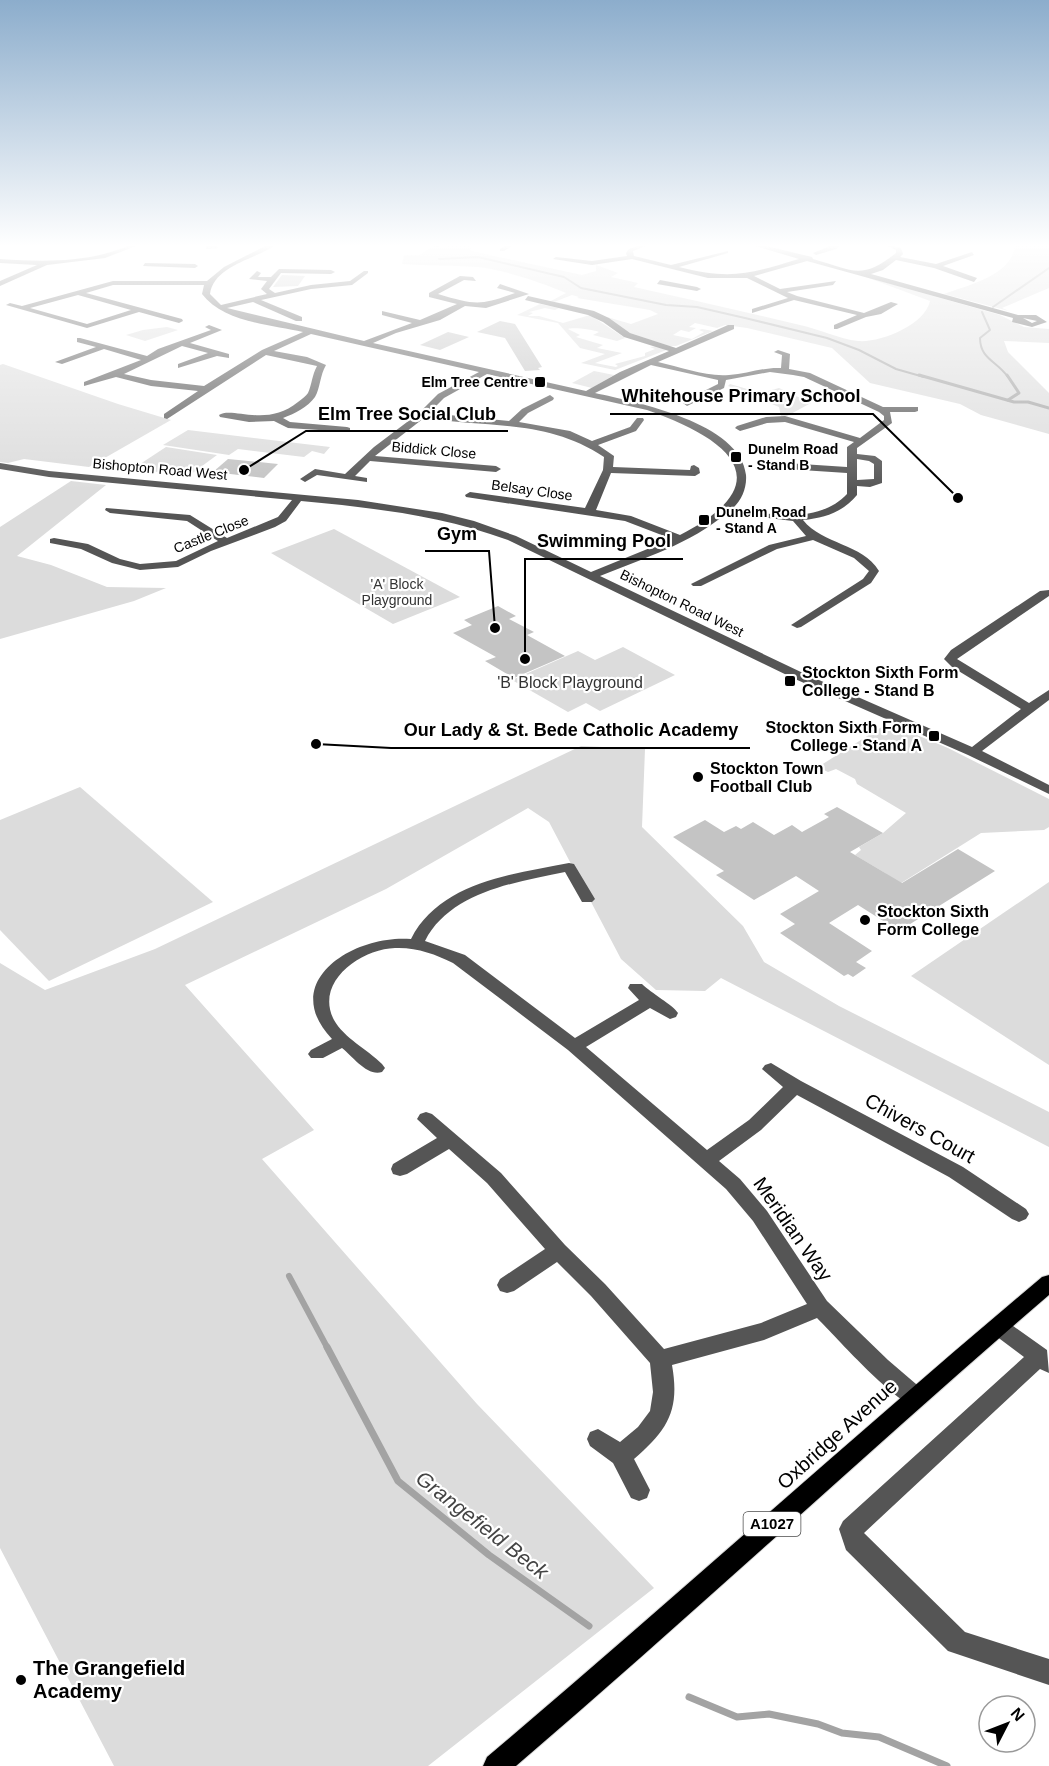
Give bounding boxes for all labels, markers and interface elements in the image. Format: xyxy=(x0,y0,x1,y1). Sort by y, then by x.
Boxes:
place label: Elm Tree Centre xyxy=(421,374,528,390)
marker: Elm Tree Centre xyxy=(533,375,547,389)
callout: Whitehouse Primary School xyxy=(610,378,873,414)
text: Whitehouse Primary School xyxy=(621,386,861,406)
callout: Elm Tree Social Club xyxy=(306,395,508,431)
text: Elm Tree Social Club xyxy=(318,404,496,424)
street label: Biddick Close xyxy=(391,438,477,462)
place label: Dunelm Road - Stand B xyxy=(748,441,838,473)
marker: Dunelm Road - Stand B xyxy=(729,450,743,464)
street label: Bishopton Road West xyxy=(92,455,228,483)
street label: Belsay Close xyxy=(490,476,574,504)
place label: Dunelm Road - Stand A xyxy=(716,504,806,536)
street label: Castle Close xyxy=(171,512,251,556)
marker: Dunelm Road - Stand A xyxy=(697,513,711,527)
callout: Gym xyxy=(425,515,489,551)
callout: Swimming Pool xyxy=(525,523,683,559)
text: Gym xyxy=(437,524,477,544)
text: Swimming Pool xyxy=(537,531,671,551)
street label: Bishopton Road West xyxy=(618,566,746,640)
park label: 'A' Block Playground xyxy=(362,576,432,608)
place label: Stockton Sixth Form College - Stand B xyxy=(802,664,958,699)
park label: 'B' Block Playground xyxy=(497,674,643,691)
marker: Stockton Sixth Form College - Stand B xyxy=(783,674,797,688)
callout: Our Lady & St. Bede Catholic Academy xyxy=(391,712,750,748)
place label: Stockton Sixth Form College - Stand A xyxy=(766,719,922,754)
text: Our Lady & St. Bede Catholic Academy xyxy=(404,720,738,740)
marker: Stockton Sixth Form College - Stand A xyxy=(927,729,941,743)
place label: Stockton Town Football Club xyxy=(710,760,823,795)
marker: Stockton Town Football Club xyxy=(691,770,705,784)
place label: Stockton Sixth Form College xyxy=(877,903,989,938)
marker: Stockton Sixth Form College xyxy=(858,913,872,927)
street label: Chivers Court xyxy=(861,1089,979,1167)
street label: Meridian Way xyxy=(749,1173,837,1285)
street label: Oxbridge Avenue xyxy=(773,1375,901,1493)
water label: Grangefield Beck xyxy=(412,1466,554,1584)
road number: A1027 xyxy=(744,1512,800,1536)
place label: The Grangefield Academy xyxy=(33,1657,185,1702)
marker: The Grangefield Academy xyxy=(14,1673,28,1687)
north arrow xyxy=(977,1694,1037,1754)
text: N xyxy=(1008,1704,1028,1724)

